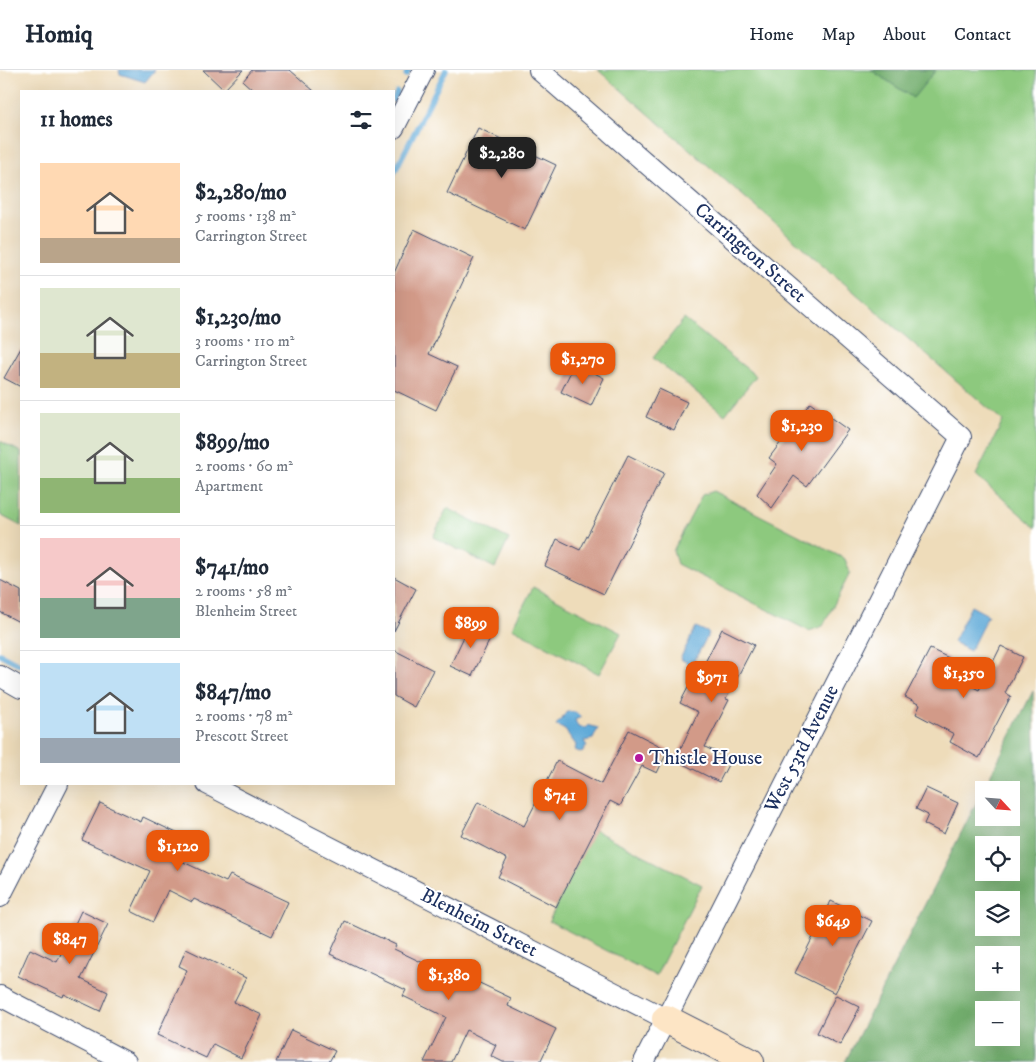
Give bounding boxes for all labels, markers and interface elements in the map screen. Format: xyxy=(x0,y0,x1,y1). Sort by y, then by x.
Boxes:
text: Homiq xyxy=(25,20,93,50)
text: Home xyxy=(749,24,794,46)
text: Map xyxy=(822,24,855,46)
text: About xyxy=(883,24,926,46)
text: Contact xyxy=(954,24,1011,46)
icon: filters xyxy=(347,106,375,134)
text: 11 homes xyxy=(40,107,113,133)
pin: $2,280 xyxy=(461,136,543,179)
text: $2,280 xyxy=(479,143,525,163)
text: $2,280/mo xyxy=(195,180,286,206)
icon: home xyxy=(80,183,140,243)
street label: Carrington Street xyxy=(689,198,811,308)
text: 5 rooms · 138 m² xyxy=(195,206,296,226)
text: Carrington Street xyxy=(195,226,307,246)
text: $1,230/mo xyxy=(195,305,281,331)
icon: home xyxy=(80,308,140,368)
text: 3 rooms · 110 m² xyxy=(195,331,294,351)
pin: $1,270 xyxy=(542,342,624,385)
text: $1,270 xyxy=(561,349,605,369)
text: Carrington Street xyxy=(195,351,307,371)
pin: $1,230 xyxy=(761,410,843,452)
text: $1,230 xyxy=(781,416,823,436)
text: $899/mo xyxy=(195,430,270,456)
icon: home xyxy=(80,433,140,493)
text: 2 rooms · 60 m² xyxy=(195,456,293,476)
text: Apartment xyxy=(195,476,263,496)
text: $741/mo xyxy=(195,555,269,581)
icon: home xyxy=(80,558,140,618)
text: 2 rooms · 58 m² xyxy=(195,581,292,601)
text: Blenheim Street xyxy=(195,601,297,621)
pin: $899 xyxy=(441,606,501,649)
text: $899 xyxy=(455,613,487,633)
pin: $1,350 xyxy=(923,656,1005,699)
pin: $971 xyxy=(682,660,742,703)
text: $1,350 xyxy=(943,663,985,683)
text: $971 xyxy=(696,667,728,687)
text: $847/mo xyxy=(195,680,271,706)
street label: West 53rd Avenue xyxy=(759,681,845,818)
icon: home xyxy=(80,683,140,743)
text: 2 rooms · 78 m² xyxy=(195,706,292,726)
text: Prescott Street xyxy=(195,726,288,746)
place label: Thistle House xyxy=(649,746,762,771)
marker: Thistle House xyxy=(633,752,645,764)
pin: $741 xyxy=(530,778,590,821)
north arrow xyxy=(975,781,1020,826)
map controls xyxy=(975,781,1020,1046)
text: $741 xyxy=(544,785,576,805)
pin: $1,120 xyxy=(137,830,219,872)
text: $1,120 xyxy=(157,836,199,856)
button: locate xyxy=(975,836,1020,881)
street label: Blenheim Street xyxy=(416,883,542,963)
button: layers xyxy=(975,891,1020,936)
pin: $649 xyxy=(803,904,863,947)
text: $649 xyxy=(816,911,850,931)
pin: $847 xyxy=(40,922,100,965)
text: $847 xyxy=(53,929,87,949)
button: + xyxy=(975,946,1020,991)
pin: $1,380 xyxy=(408,958,490,1001)
text: $1,380 xyxy=(428,965,470,985)
button: − xyxy=(975,1001,1020,1046)

